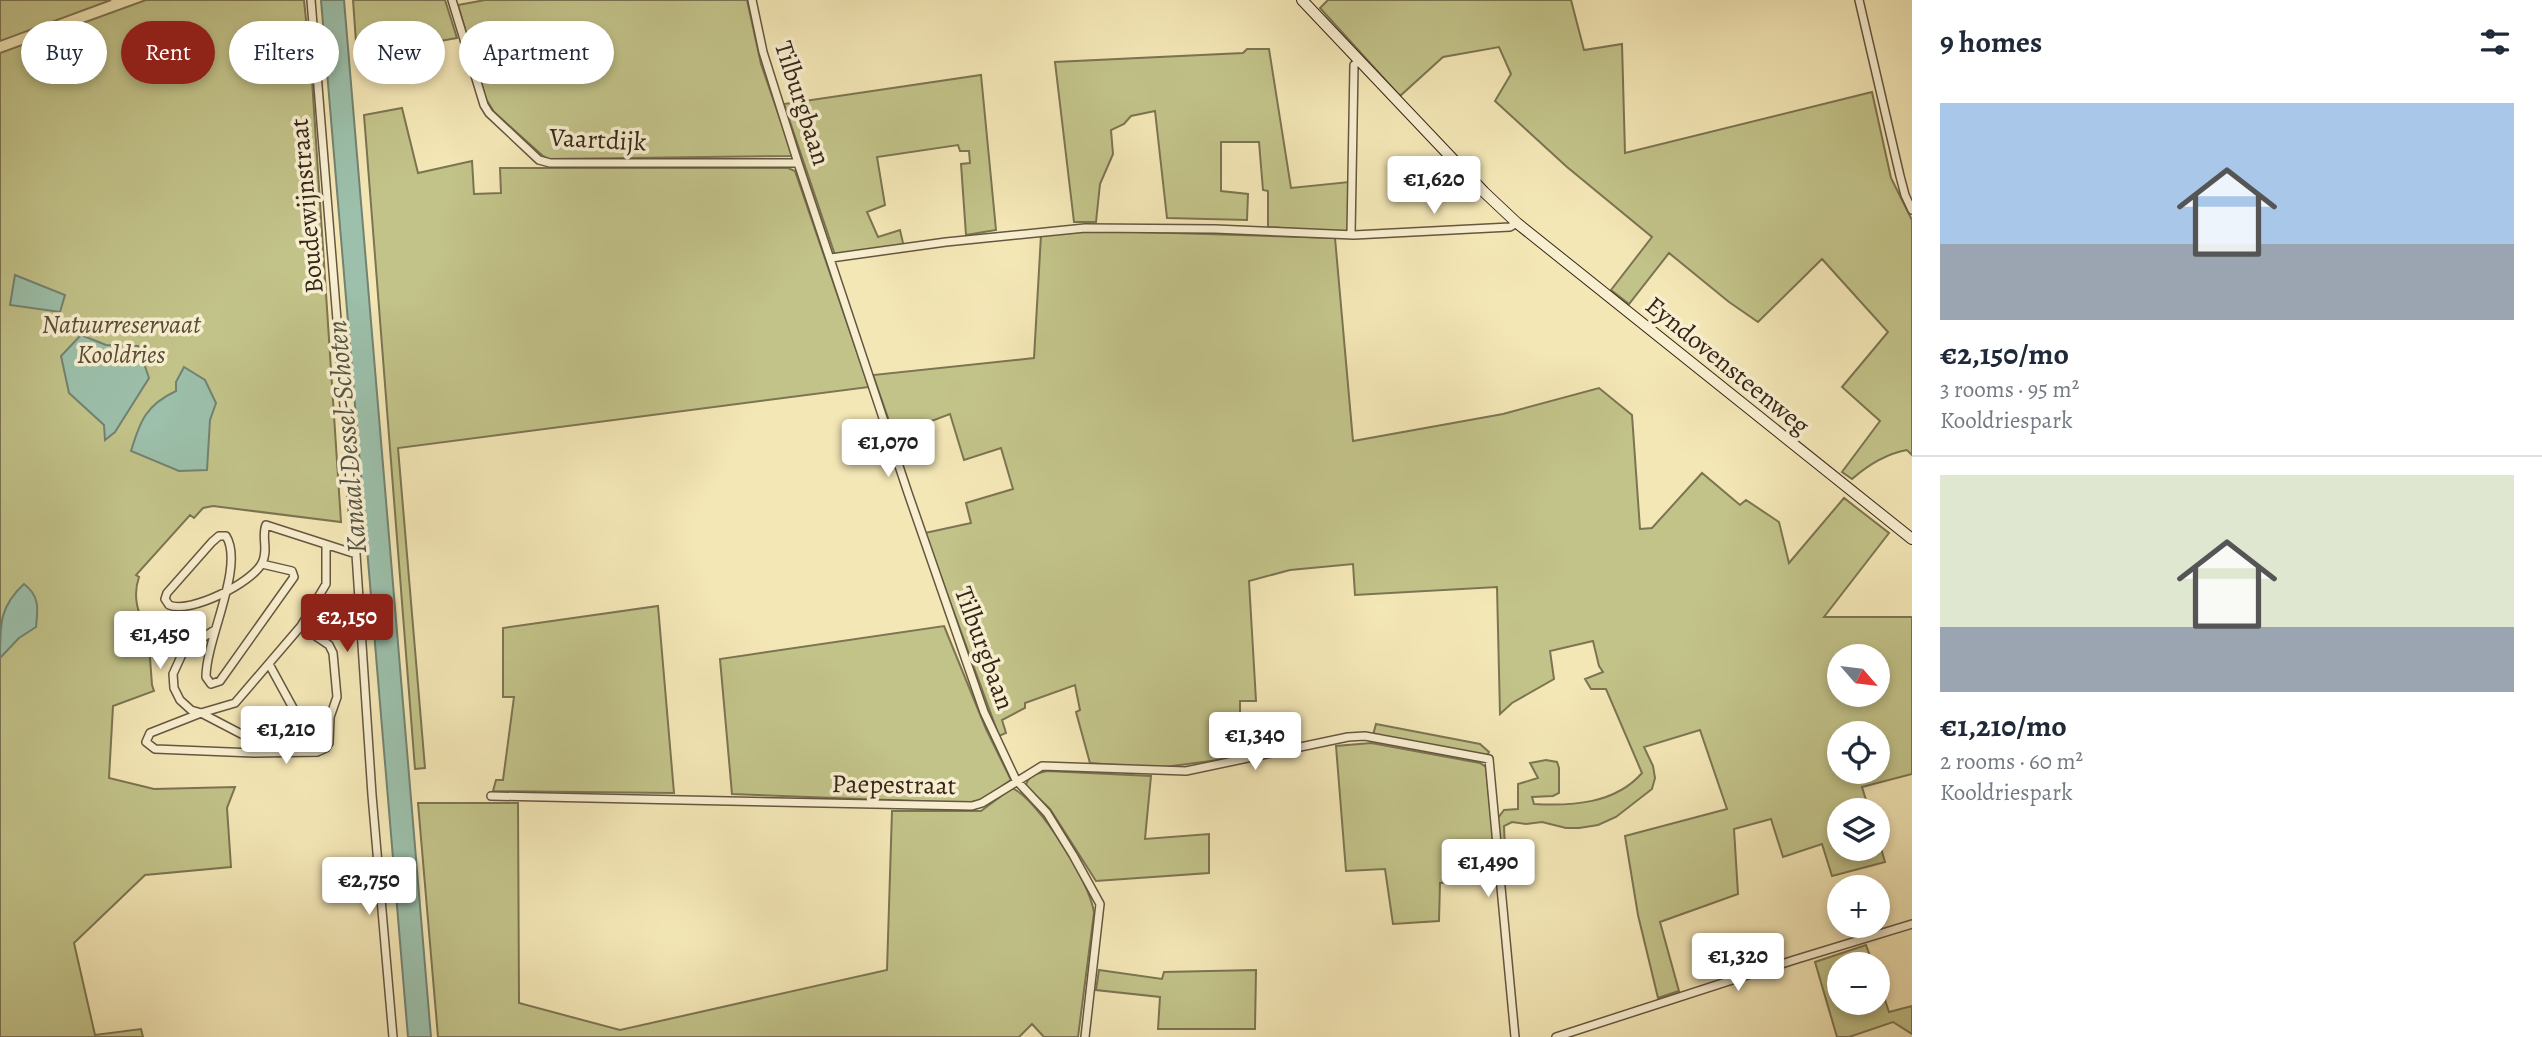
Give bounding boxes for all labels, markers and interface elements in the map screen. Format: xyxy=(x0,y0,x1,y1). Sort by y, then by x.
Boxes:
chip: Buy xyxy=(21,21,107,84)
chip: Rent xyxy=(121,21,215,84)
chip: Filters xyxy=(229,21,339,84)
chip: New xyxy=(353,21,445,84)
chip: Apartment xyxy=(459,21,614,84)
text: 9 homes xyxy=(1940,22,2042,62)
icon: filters xyxy=(2476,23,2514,61)
street label: Tilburgbaan xyxy=(766,36,839,170)
street label: Boudewijnstraat xyxy=(281,116,332,295)
street label: Vaartdijk xyxy=(547,119,648,160)
icon: home xyxy=(2164,149,2290,275)
pin: €1,620 xyxy=(1377,156,1491,216)
text: €1,620 xyxy=(1403,163,1465,194)
street label: Eyndovensteenweg xyxy=(1638,288,1817,443)
park label: Natuurreservaat Kooldries xyxy=(42,307,202,372)
water label: Kanaal Dessel-Schoten xyxy=(318,319,376,555)
text: €2,150/mo xyxy=(1940,334,2069,374)
text: 3 rooms · 95 m² xyxy=(1940,374,2079,405)
text: Kooldriespark xyxy=(1940,405,2073,436)
pin: €1,070 xyxy=(831,420,945,479)
text: €1,070 xyxy=(858,426,918,457)
icon: home xyxy=(2164,521,2290,647)
street label: Tilburgbaan xyxy=(946,582,1023,715)
pin: €2,150 xyxy=(290,594,404,654)
text: €2,150 xyxy=(317,601,377,632)
pin: €1,450 xyxy=(103,612,217,671)
text: €1,450 xyxy=(130,618,190,649)
north arrow xyxy=(1827,644,1890,707)
map controls xyxy=(1827,644,1890,1015)
pin: €1,210 xyxy=(229,706,343,766)
text: €1,210/mo xyxy=(1940,706,2067,746)
pin: €1,340 xyxy=(1198,712,1312,772)
text: €1,210 xyxy=(257,713,315,744)
text: €1,340 xyxy=(1225,719,1285,750)
button: locate xyxy=(1827,721,1890,784)
text: 2 rooms · 60 m² xyxy=(1940,746,2083,777)
street label: Paepestraat xyxy=(831,766,957,803)
text: Kooldriespark xyxy=(1940,777,2073,808)
button: layers xyxy=(1827,798,1890,861)
pin: €1,490 xyxy=(1431,839,1545,899)
text: €1,490 xyxy=(1458,846,1518,877)
pin: €2,750 xyxy=(312,858,426,917)
text: €2,750 xyxy=(338,864,400,895)
button: + xyxy=(1827,875,1890,938)
pin: €1,320 xyxy=(1681,934,1795,993)
text: €1,320 xyxy=(1708,940,1768,971)
button: − xyxy=(1827,952,1890,1015)

